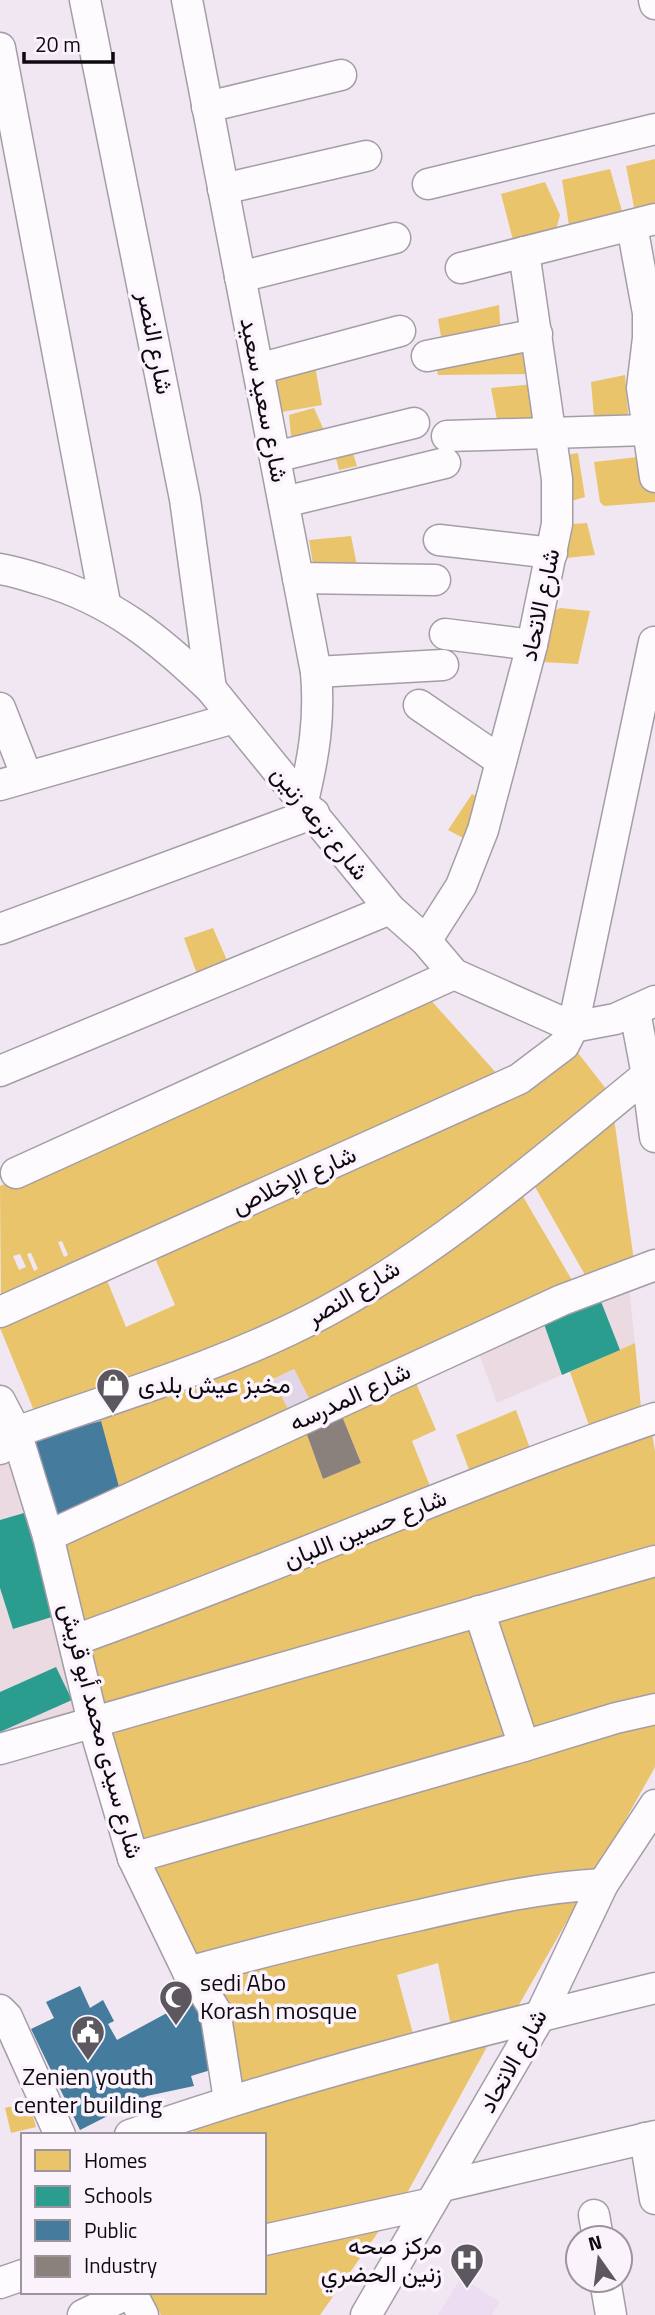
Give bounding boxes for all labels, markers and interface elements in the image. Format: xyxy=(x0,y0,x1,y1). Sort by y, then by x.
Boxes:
scale bar xyxy=(24,21,114,65)
text: 20 m xyxy=(35,28,81,60)
street label: شارع النصر xyxy=(128,287,184,397)
street label: شارع سعيد سعيد xyxy=(231,314,299,485)
street label: شارع الاتحاد xyxy=(510,545,569,664)
street label: شارع ترعه زنين xyxy=(263,757,378,888)
street label: شارع الإخلاص xyxy=(225,1136,362,1223)
street label: شارع النصر xyxy=(298,1250,406,1335)
street label: شارع المدرسه xyxy=(283,1352,416,1440)
shop icon: مخبز عيش بلدى xyxy=(94,1366,132,1415)
place label: مخبز عيش بلدى xyxy=(138,1366,291,1402)
street label: شارع حسين اللبان xyxy=(278,1479,452,1577)
street label: شارع سيدى محمد أبو قريش xyxy=(51,1599,153,1862)
place label: sedi Abo Korash mosque xyxy=(200,1964,357,2028)
mosque icon: sedi Abo Korash mosque xyxy=(157,1978,195,2027)
street label: شارع الاتحاد xyxy=(469,2002,556,2119)
public building icon: Zenien youth center building xyxy=(69,2013,107,2062)
place label: Zenien youth center building xyxy=(14,2058,162,2122)
legend xyxy=(21,2133,266,2294)
text: Homes xyxy=(84,2144,147,2176)
text: Schools xyxy=(84,2179,153,2211)
text: Public xyxy=(84,2214,137,2246)
north arrow xyxy=(564,2224,634,2294)
text: N xyxy=(585,2226,605,2258)
place label: مركز صحه زنين الحضري xyxy=(321,2227,442,2293)
hospital icon: مركز صحه زنين الحضري xyxy=(448,2241,486,2290)
text: Industry xyxy=(84,2249,157,2281)

